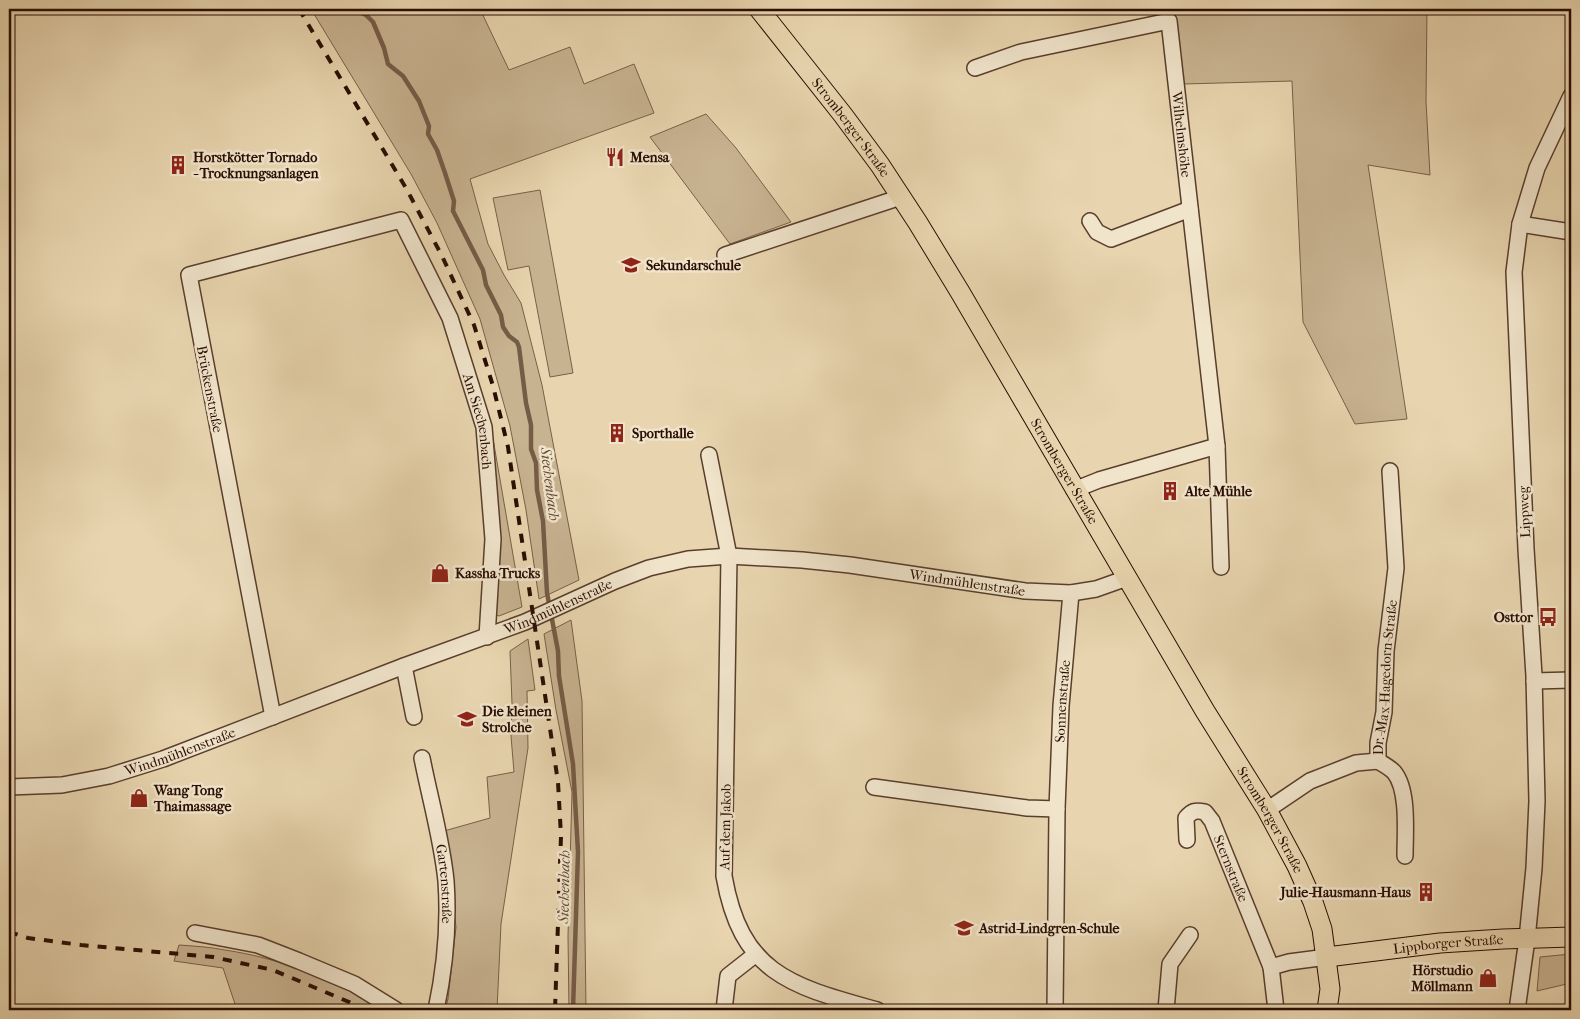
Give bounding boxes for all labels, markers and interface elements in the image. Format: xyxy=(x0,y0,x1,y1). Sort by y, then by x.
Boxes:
street label: Stromberger Straße xyxy=(808,75,894,180)
street label: Wilhelmshöhe xyxy=(1168,89,1195,178)
restaurant icon: Mensa xyxy=(604,146,626,168)
place label: Horstkötter Tornado - Trocknungsanlagen xyxy=(193,149,319,182)
place label: Mensa xyxy=(629,149,670,166)
building icon: Horstkötter Tornado - Trocknungsanlagen xyxy=(167,154,189,176)
school or university icon: Sekundarschule xyxy=(620,254,642,276)
place label: Sekundarschule xyxy=(646,257,741,274)
street label: Brückenstraße xyxy=(193,344,226,434)
street label: Am Siechenbach xyxy=(458,370,495,470)
street label: Stromberger Straße xyxy=(1027,415,1102,527)
building icon: Sporthalle xyxy=(606,422,628,444)
place label: Sporthalle xyxy=(632,425,694,442)
water label: Siechenbach xyxy=(536,445,563,522)
building icon: Alte Mühle xyxy=(1159,480,1181,502)
place label: Alte Mühle xyxy=(1184,483,1252,500)
street label: Lippweg xyxy=(1515,485,1534,538)
shop icon: Kassha Trucks xyxy=(429,562,451,584)
place label: Kassha Trucks xyxy=(455,565,541,582)
street label: Windmühlenstraße xyxy=(907,566,1026,600)
street label: Windmühlenstraße xyxy=(501,575,615,638)
street label: Dr.-Max-Hagedorn-Straße xyxy=(1370,599,1401,755)
bus stop icon: Osttor xyxy=(1537,606,1559,628)
place label: Osttor xyxy=(1494,609,1534,626)
street label: Sonnenstraße xyxy=(1052,659,1074,743)
place label: Die kleinen Strolche xyxy=(482,703,553,736)
school or university icon: Die kleinen Strolche xyxy=(456,708,478,730)
street label: Windmühlenstraße xyxy=(122,724,238,780)
street label: Stromberger Straße xyxy=(1233,764,1307,876)
place label: Wang Tong Thaimassage xyxy=(153,782,232,815)
street label: Auf dem Jakob xyxy=(716,784,735,871)
shop icon: Wang Tong Thaimassage xyxy=(128,787,150,809)
street label: Sternstraße xyxy=(1210,833,1252,905)
street label: Gartenstraße xyxy=(432,843,455,924)
water label: Siechenbach xyxy=(554,850,574,925)
building icon: Julie-Hausmann-Haus xyxy=(1415,881,1437,903)
place label: Julie-Hausmann-Haus xyxy=(1278,884,1412,901)
school or university icon: Astrid-Lindgren-Schule xyxy=(953,917,975,939)
place label: Astrid-Lindgren-Schule xyxy=(978,920,1120,937)
street label: Lippborger Straße xyxy=(1392,931,1504,958)
place label: Hörstudio Möllmann xyxy=(1410,962,1474,995)
shop icon: Hörstudio Möllmann xyxy=(1477,967,1499,989)

